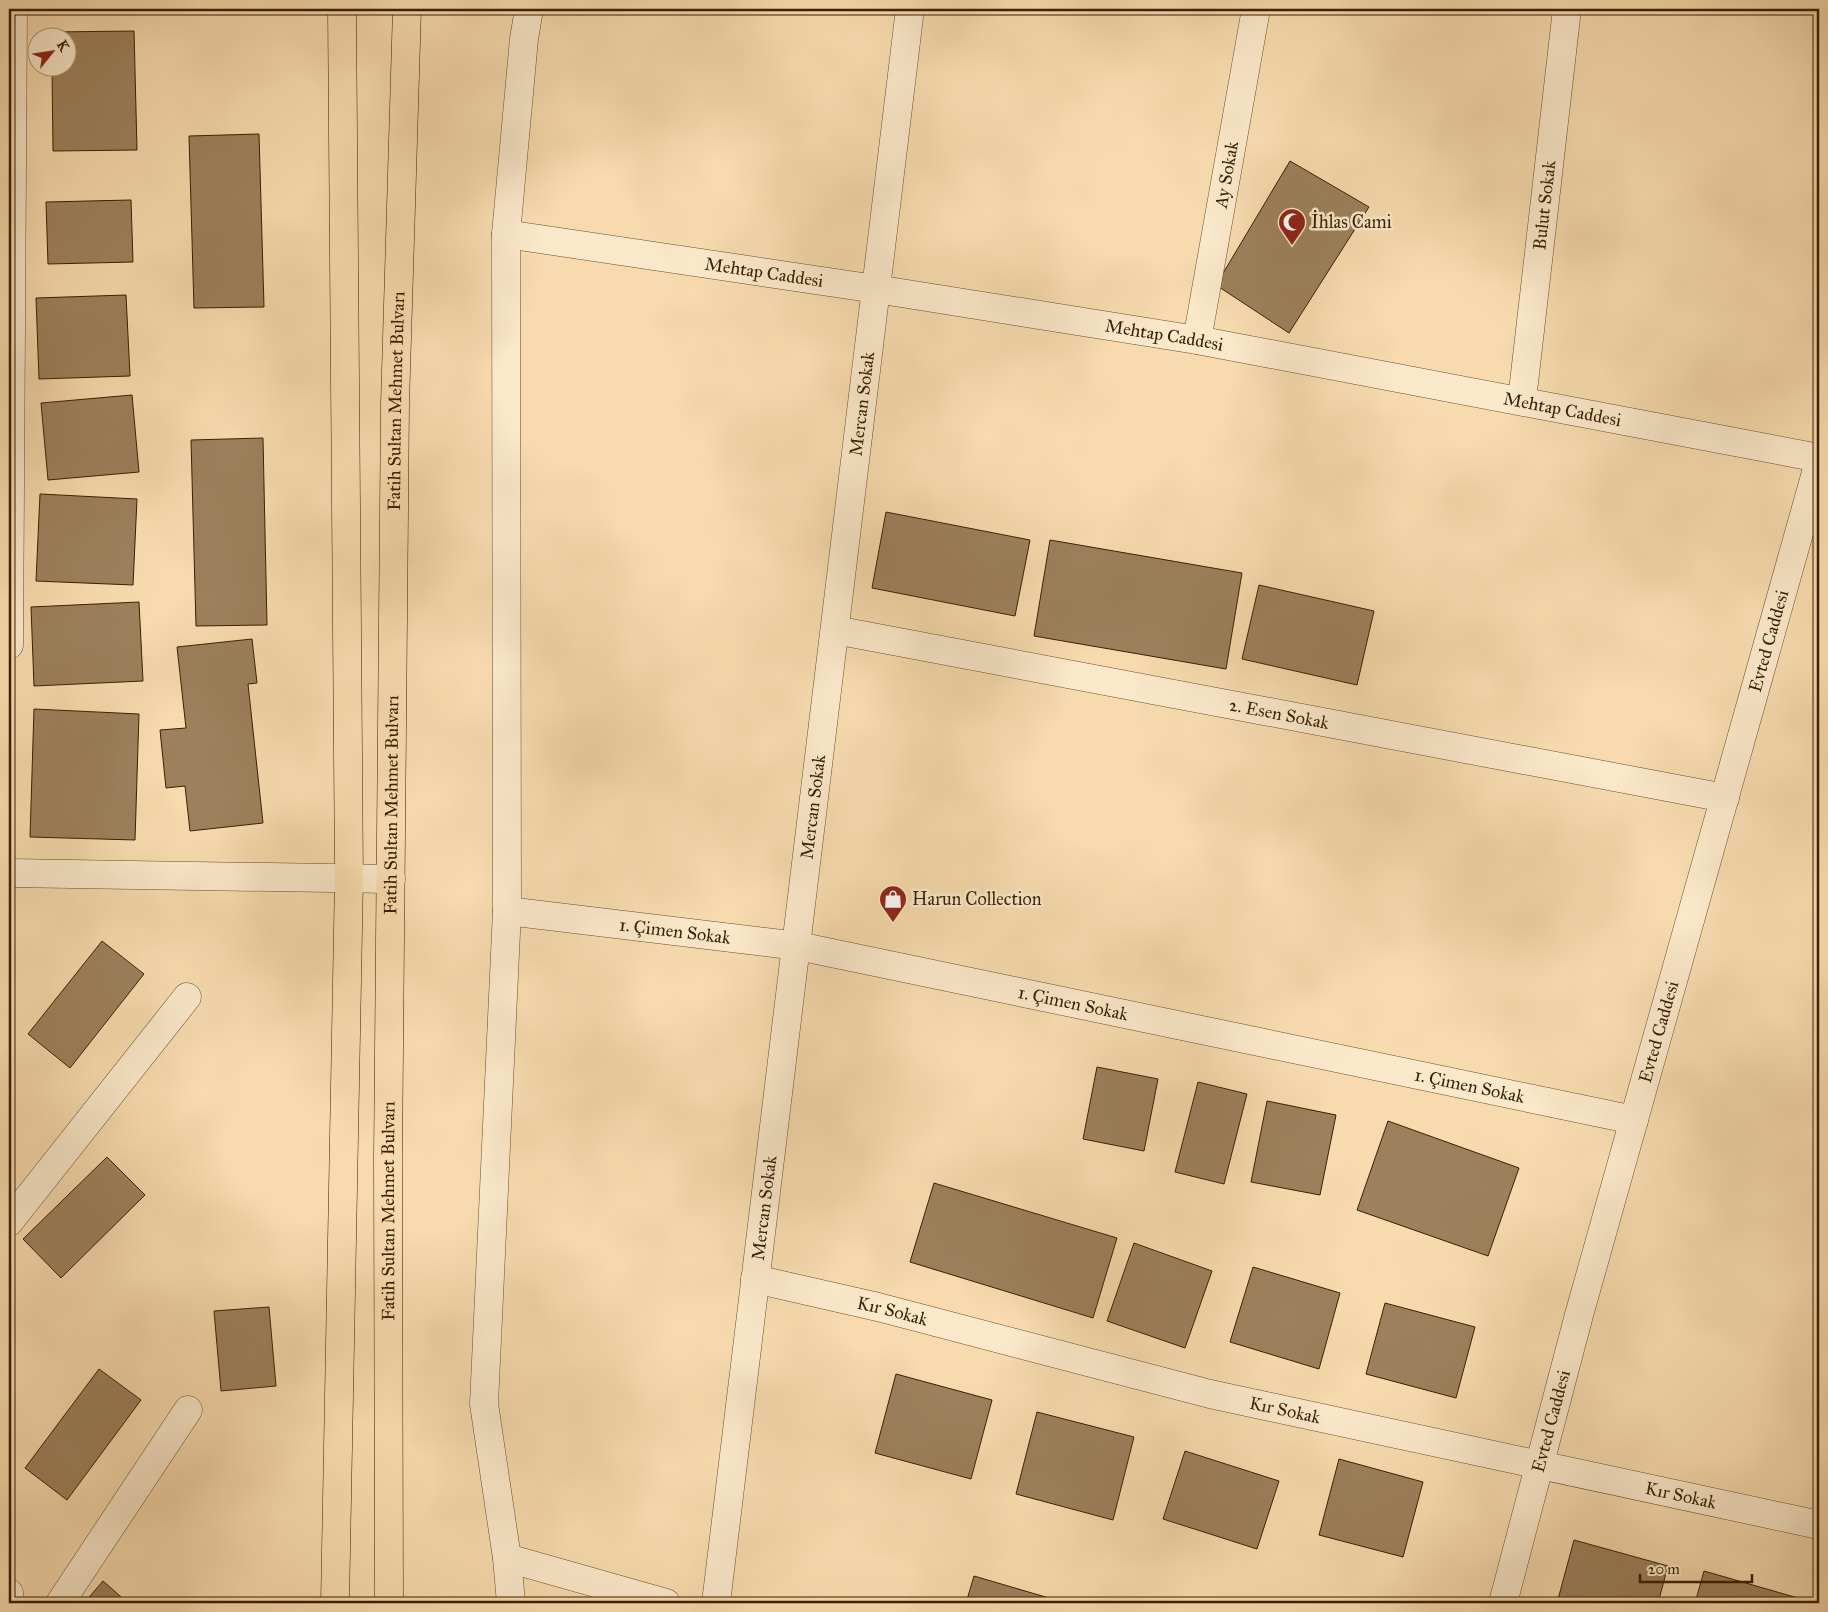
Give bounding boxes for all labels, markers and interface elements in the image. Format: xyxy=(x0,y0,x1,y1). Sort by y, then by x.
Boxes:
north arrow xyxy=(28,28,78,78)
text: K xyxy=(53,37,73,55)
street label: Ay Sokak xyxy=(1210,139,1243,211)
street label: Bulut Sokak xyxy=(1528,159,1561,251)
mosque icon: İhlas Cami xyxy=(1277,207,1307,246)
place label: İhlas Cami xyxy=(1311,210,1392,233)
street label: Mehtap Caddesi xyxy=(703,253,825,292)
street label: Fatih Sultan Mehmet Bulvarı xyxy=(383,291,409,511)
street label: Mehtap Caddesi xyxy=(1104,315,1225,356)
street label: Mercan Sokak xyxy=(845,350,879,457)
street label: Mehtap Caddesi xyxy=(1502,387,1623,431)
street label: Evted Caddesi xyxy=(1744,587,1793,695)
street label: 2. Esen Sokak xyxy=(1227,694,1332,734)
street label: Fatih Sultan Mehmet Bulvarı xyxy=(379,695,403,915)
street label: Mercan Sokak xyxy=(796,753,830,860)
shop icon: Harun Collection xyxy=(878,884,908,923)
place label: Harun Collection xyxy=(912,888,1042,910)
street label: 1. Çimen Sokak xyxy=(618,914,732,949)
street label: Evted Caddesi xyxy=(1634,978,1683,1085)
street label: 1. Çimen Sokak xyxy=(1016,981,1131,1026)
street label: 1. Çimen Sokak xyxy=(1412,1064,1527,1108)
street label: Fatih Sultan Mehmet Bulvarı xyxy=(377,1101,400,1321)
street label: Mercan Sokak xyxy=(747,1154,781,1261)
street label: Kır Sokak xyxy=(855,1292,931,1331)
street label: Evted Caddesi xyxy=(1527,1368,1575,1475)
street label: Kır Sokak xyxy=(1247,1392,1323,1429)
street label: Kır Sokak xyxy=(1643,1477,1719,1514)
scale bar xyxy=(1640,1552,1753,1584)
text: 20 m xyxy=(1648,1560,1680,1578)

